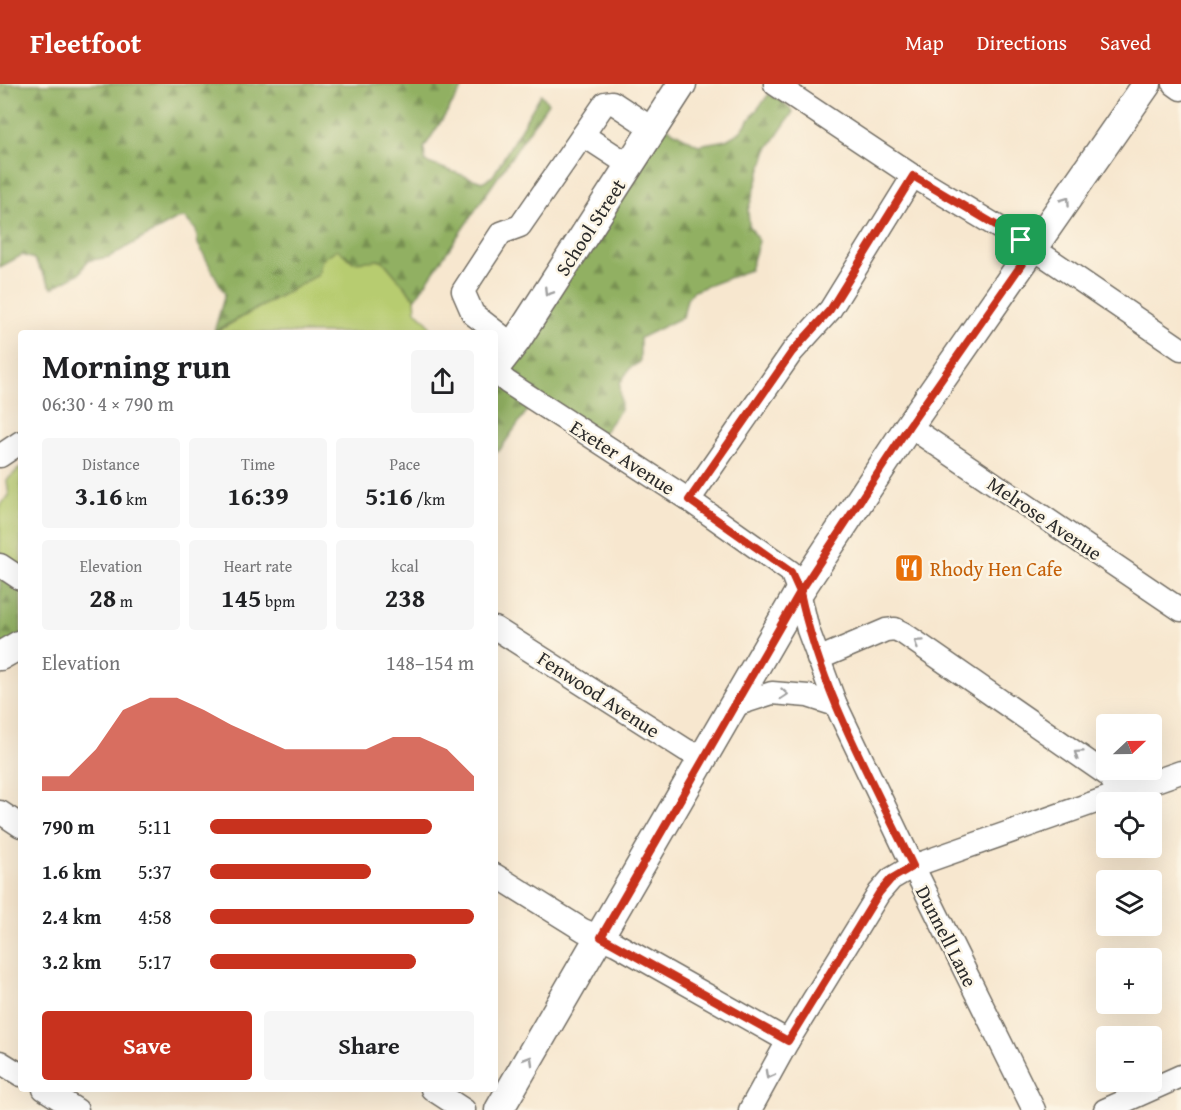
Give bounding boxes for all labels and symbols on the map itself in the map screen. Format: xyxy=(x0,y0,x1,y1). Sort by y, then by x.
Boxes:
street label: School Street xyxy=(548,173,632,281)
one-way arrow xyxy=(1059,196,1070,207)
pin xyxy=(995,214,1046,265)
one-way arrow xyxy=(543,286,555,296)
street label: Exeter Avenue xyxy=(565,412,681,502)
street label: Melrose Avenue xyxy=(982,469,1108,567)
restaurant icon: Rhody Hen Cafe xyxy=(893,552,925,584)
place label: Rhody Hen Cafe xyxy=(930,554,1062,583)
one-way arrow xyxy=(914,639,925,650)
street label: Fenwood Avenue xyxy=(532,644,666,744)
one-way arrow xyxy=(780,688,789,701)
north arrow xyxy=(1096,714,1162,780)
one-way arrow xyxy=(1074,750,1085,761)
street label: Dunnell Lane xyxy=(909,880,985,992)
one-way arrow xyxy=(521,1056,533,1066)
one-way arrow xyxy=(765,1069,777,1080)

